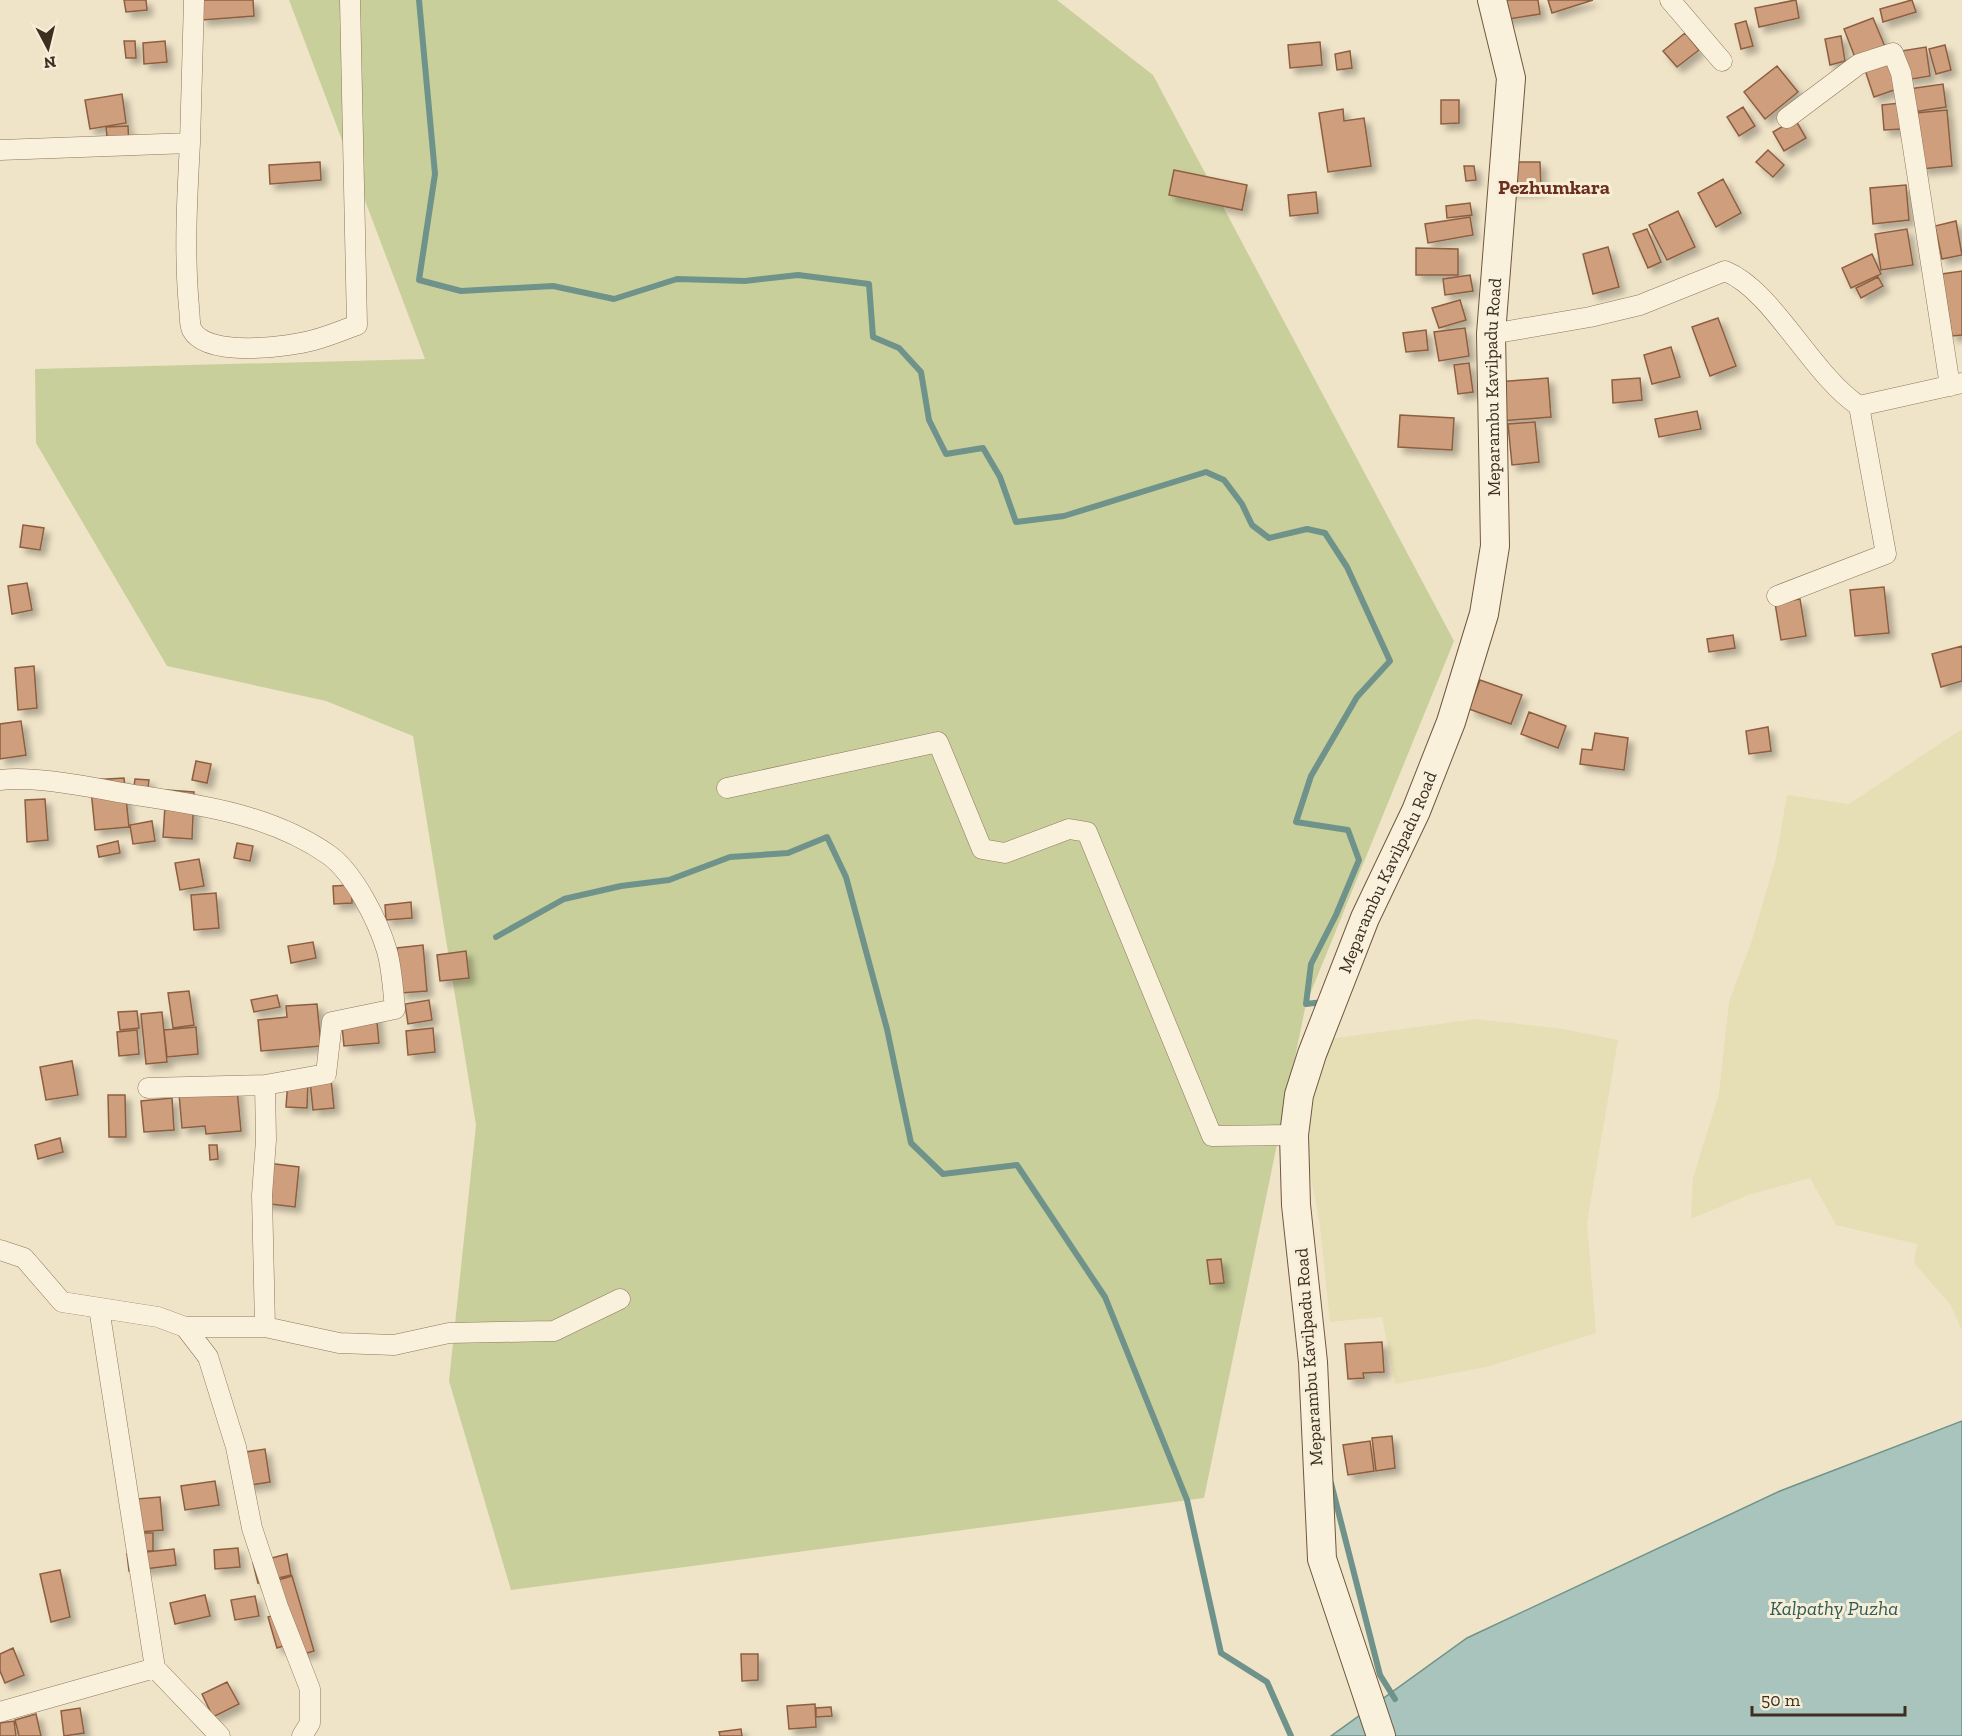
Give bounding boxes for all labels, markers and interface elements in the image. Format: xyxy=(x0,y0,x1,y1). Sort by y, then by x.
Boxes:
north arrow xyxy=(18,18,78,78)
text: N xyxy=(43,52,57,73)
district label: Pezhumkara xyxy=(1498,175,1610,199)
street label: Meparambu Kavilpadu Road xyxy=(1480,277,1506,496)
street label: Meparambu Kavilpadu Road xyxy=(1334,768,1442,976)
street label: Meparambu Kavilpadu Road xyxy=(1290,1247,1328,1467)
water label: Kalpathy Puzha xyxy=(1770,1596,1898,1620)
scale bar xyxy=(1752,1679,1905,1717)
text: 50 m xyxy=(1761,1689,1801,1711)

